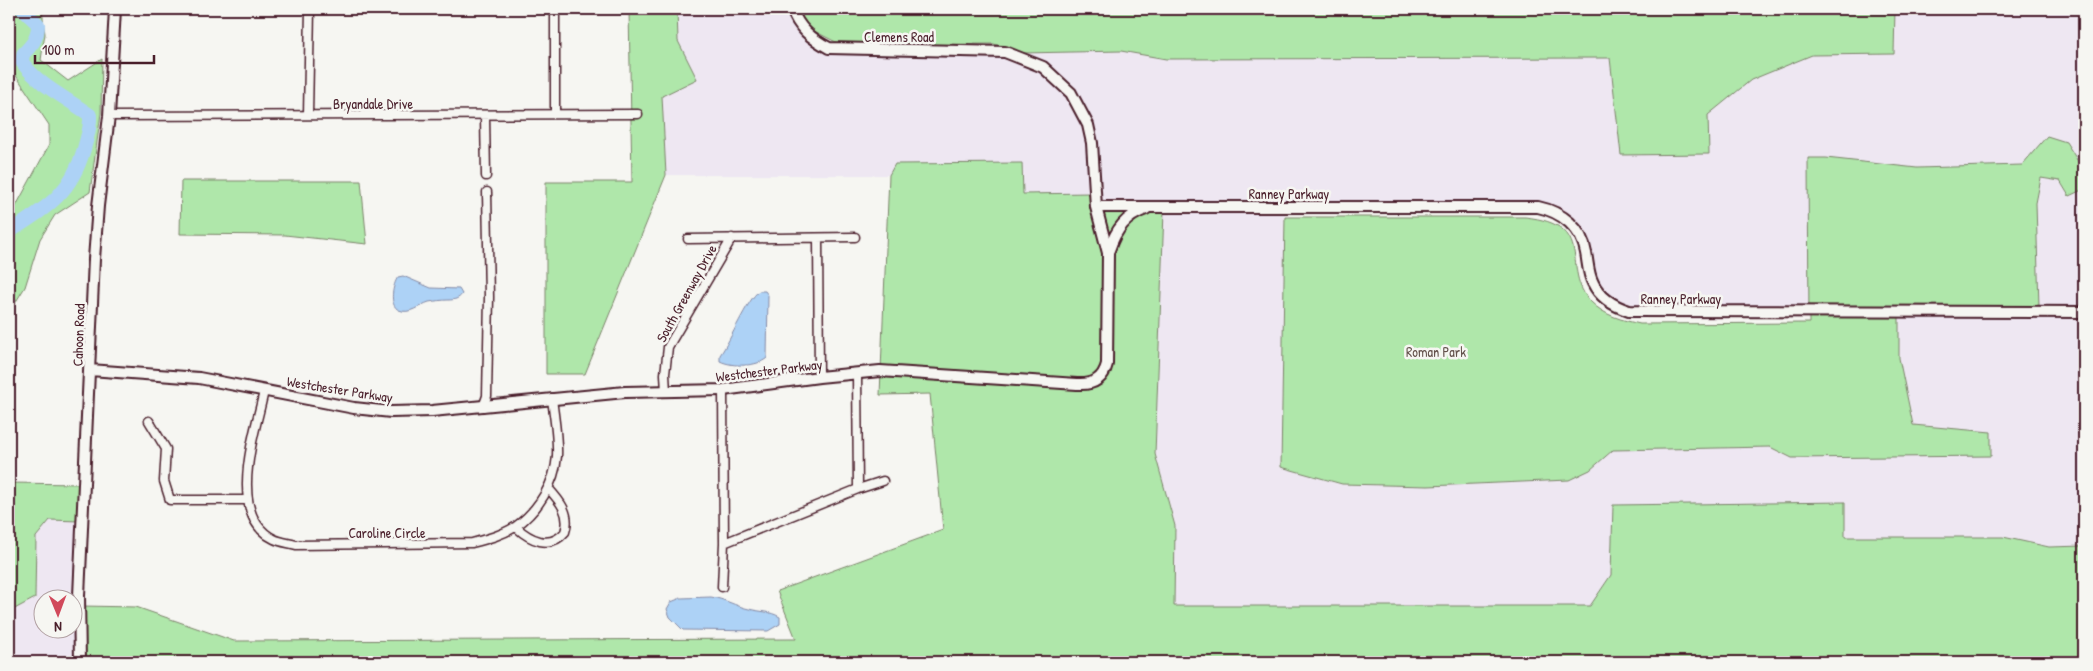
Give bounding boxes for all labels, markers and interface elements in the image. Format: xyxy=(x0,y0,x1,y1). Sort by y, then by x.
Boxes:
street label: Clemens Road xyxy=(864,27,935,46)
scale bar xyxy=(35,32,154,64)
text: 100 m xyxy=(42,39,75,60)
street label: Bryandale Drive xyxy=(333,94,413,114)
street label: Ranney Parkway xyxy=(1249,184,1329,204)
street label: South Greenway Drive xyxy=(651,241,722,346)
street label: Ranney Parkway xyxy=(1641,289,1721,309)
street label: Cahoon Road xyxy=(67,303,89,367)
park label: Roman Park xyxy=(1406,342,1466,361)
street label: Westchester Parkway xyxy=(715,354,823,387)
street label: Westchester Parkway xyxy=(286,371,394,408)
street label: Caroline Circle xyxy=(348,523,426,542)
north arrow xyxy=(32,588,82,638)
text: N xyxy=(54,618,62,637)

